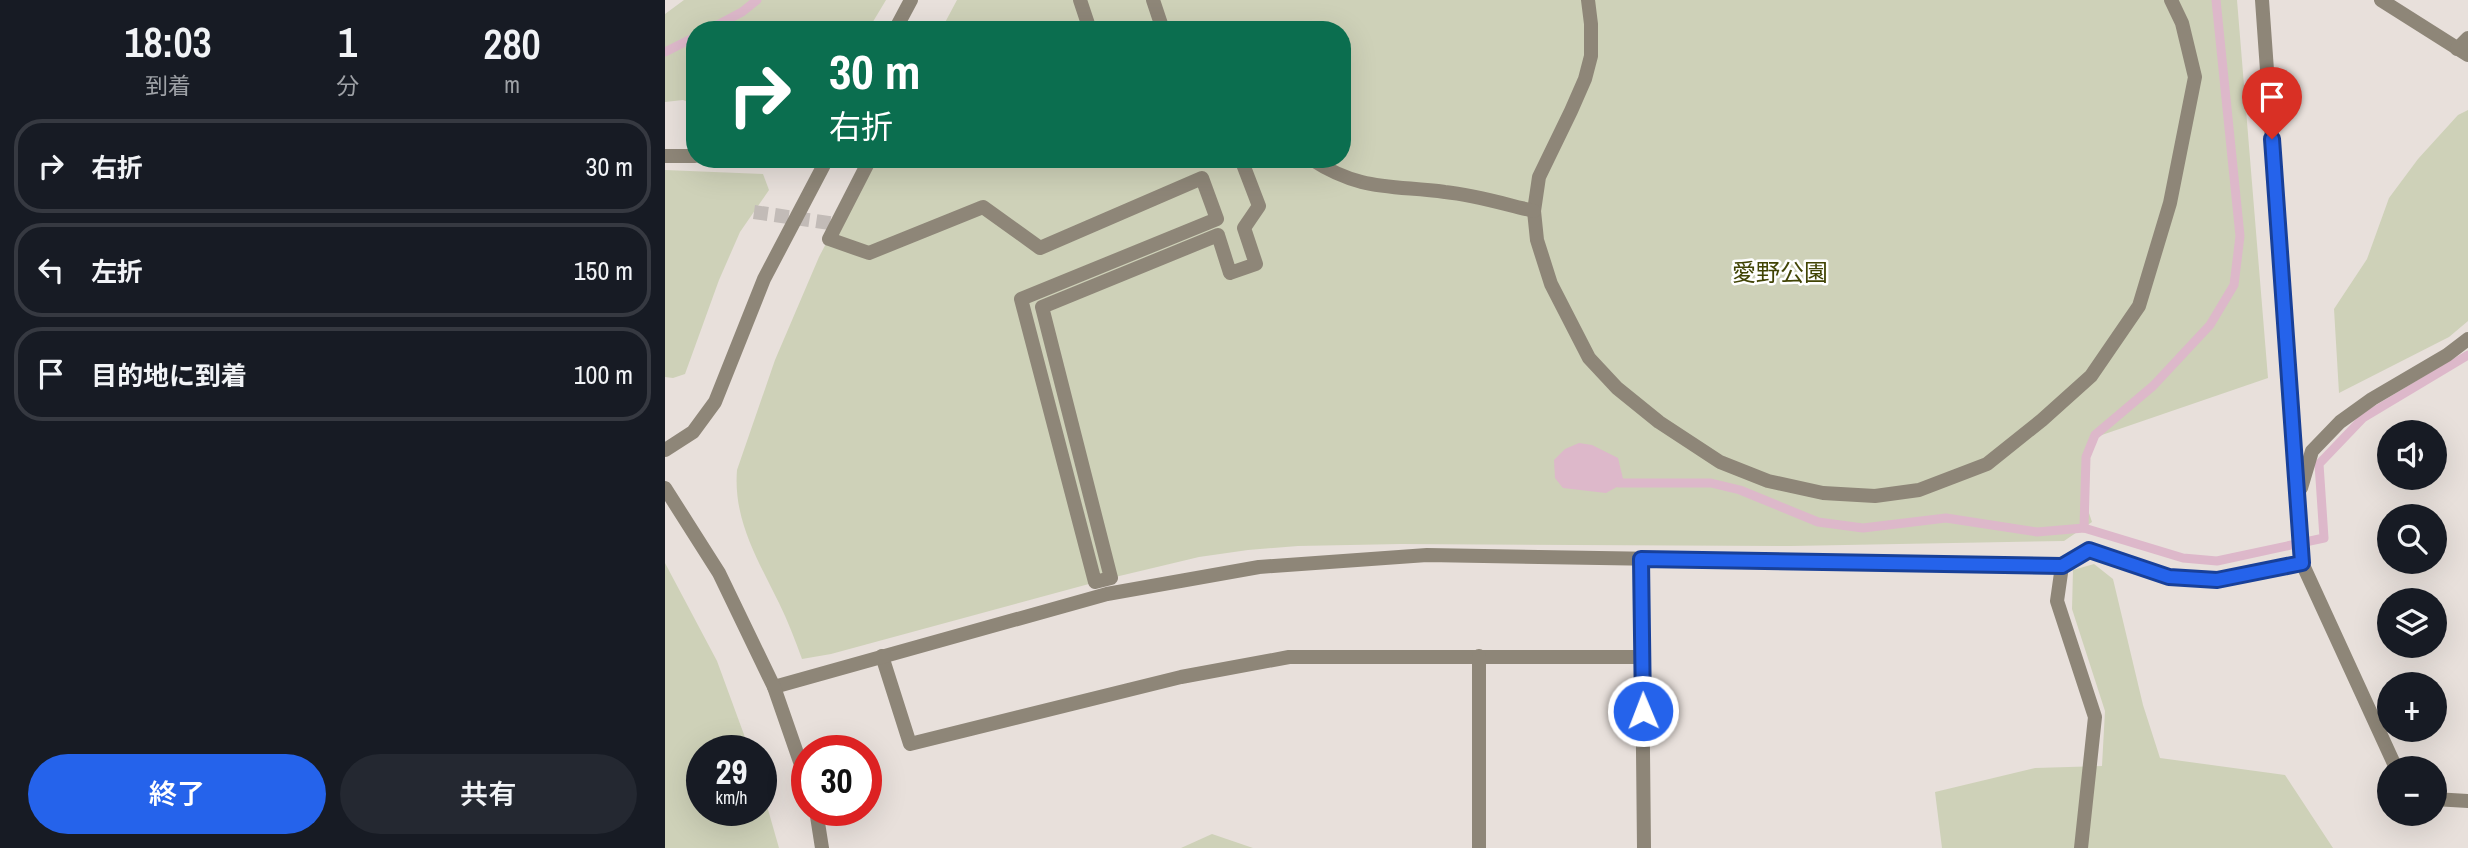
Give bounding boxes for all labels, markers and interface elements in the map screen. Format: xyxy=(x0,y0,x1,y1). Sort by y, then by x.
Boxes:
text: 18:03 xyxy=(124,14,212,70)
text: 1 xyxy=(338,14,357,70)
text: 280 xyxy=(483,16,541,72)
text: 30 m xyxy=(829,38,921,104)
icon: right xyxy=(714,49,805,140)
pin xyxy=(2242,67,2302,139)
text: m xyxy=(504,69,520,100)
text: 到着 xyxy=(145,70,191,101)
text: 分 xyxy=(336,70,359,101)
icon: arrive xyxy=(2253,78,2291,116)
text: 右折 xyxy=(829,105,893,148)
icon: right xyxy=(32,147,70,185)
text: 30 m xyxy=(586,149,633,184)
text: 右折 xyxy=(91,150,143,185)
icon: left xyxy=(32,251,70,289)
text: 150 m xyxy=(574,253,633,288)
text: 左折 xyxy=(91,254,143,289)
park label: 愛野公園 xyxy=(1732,256,1828,288)
icon: arrive xyxy=(32,355,70,393)
text: 100 m xyxy=(574,357,633,392)
text: 目的地に到着 xyxy=(91,358,247,393)
map controls xyxy=(2377,420,2447,826)
button: sound xyxy=(2377,420,2447,490)
button: search xyxy=(2377,504,2447,574)
button: layers xyxy=(2377,588,2447,658)
button: + xyxy=(2377,672,2447,742)
position arrow xyxy=(1606,674,1680,748)
speed limit sign: 30 xyxy=(791,735,882,826)
text: 29 xyxy=(716,748,747,795)
button: 終了 xyxy=(28,754,326,834)
button: 共有 xyxy=(340,754,637,834)
button: − xyxy=(2377,756,2447,826)
text: km/h xyxy=(716,785,748,810)

